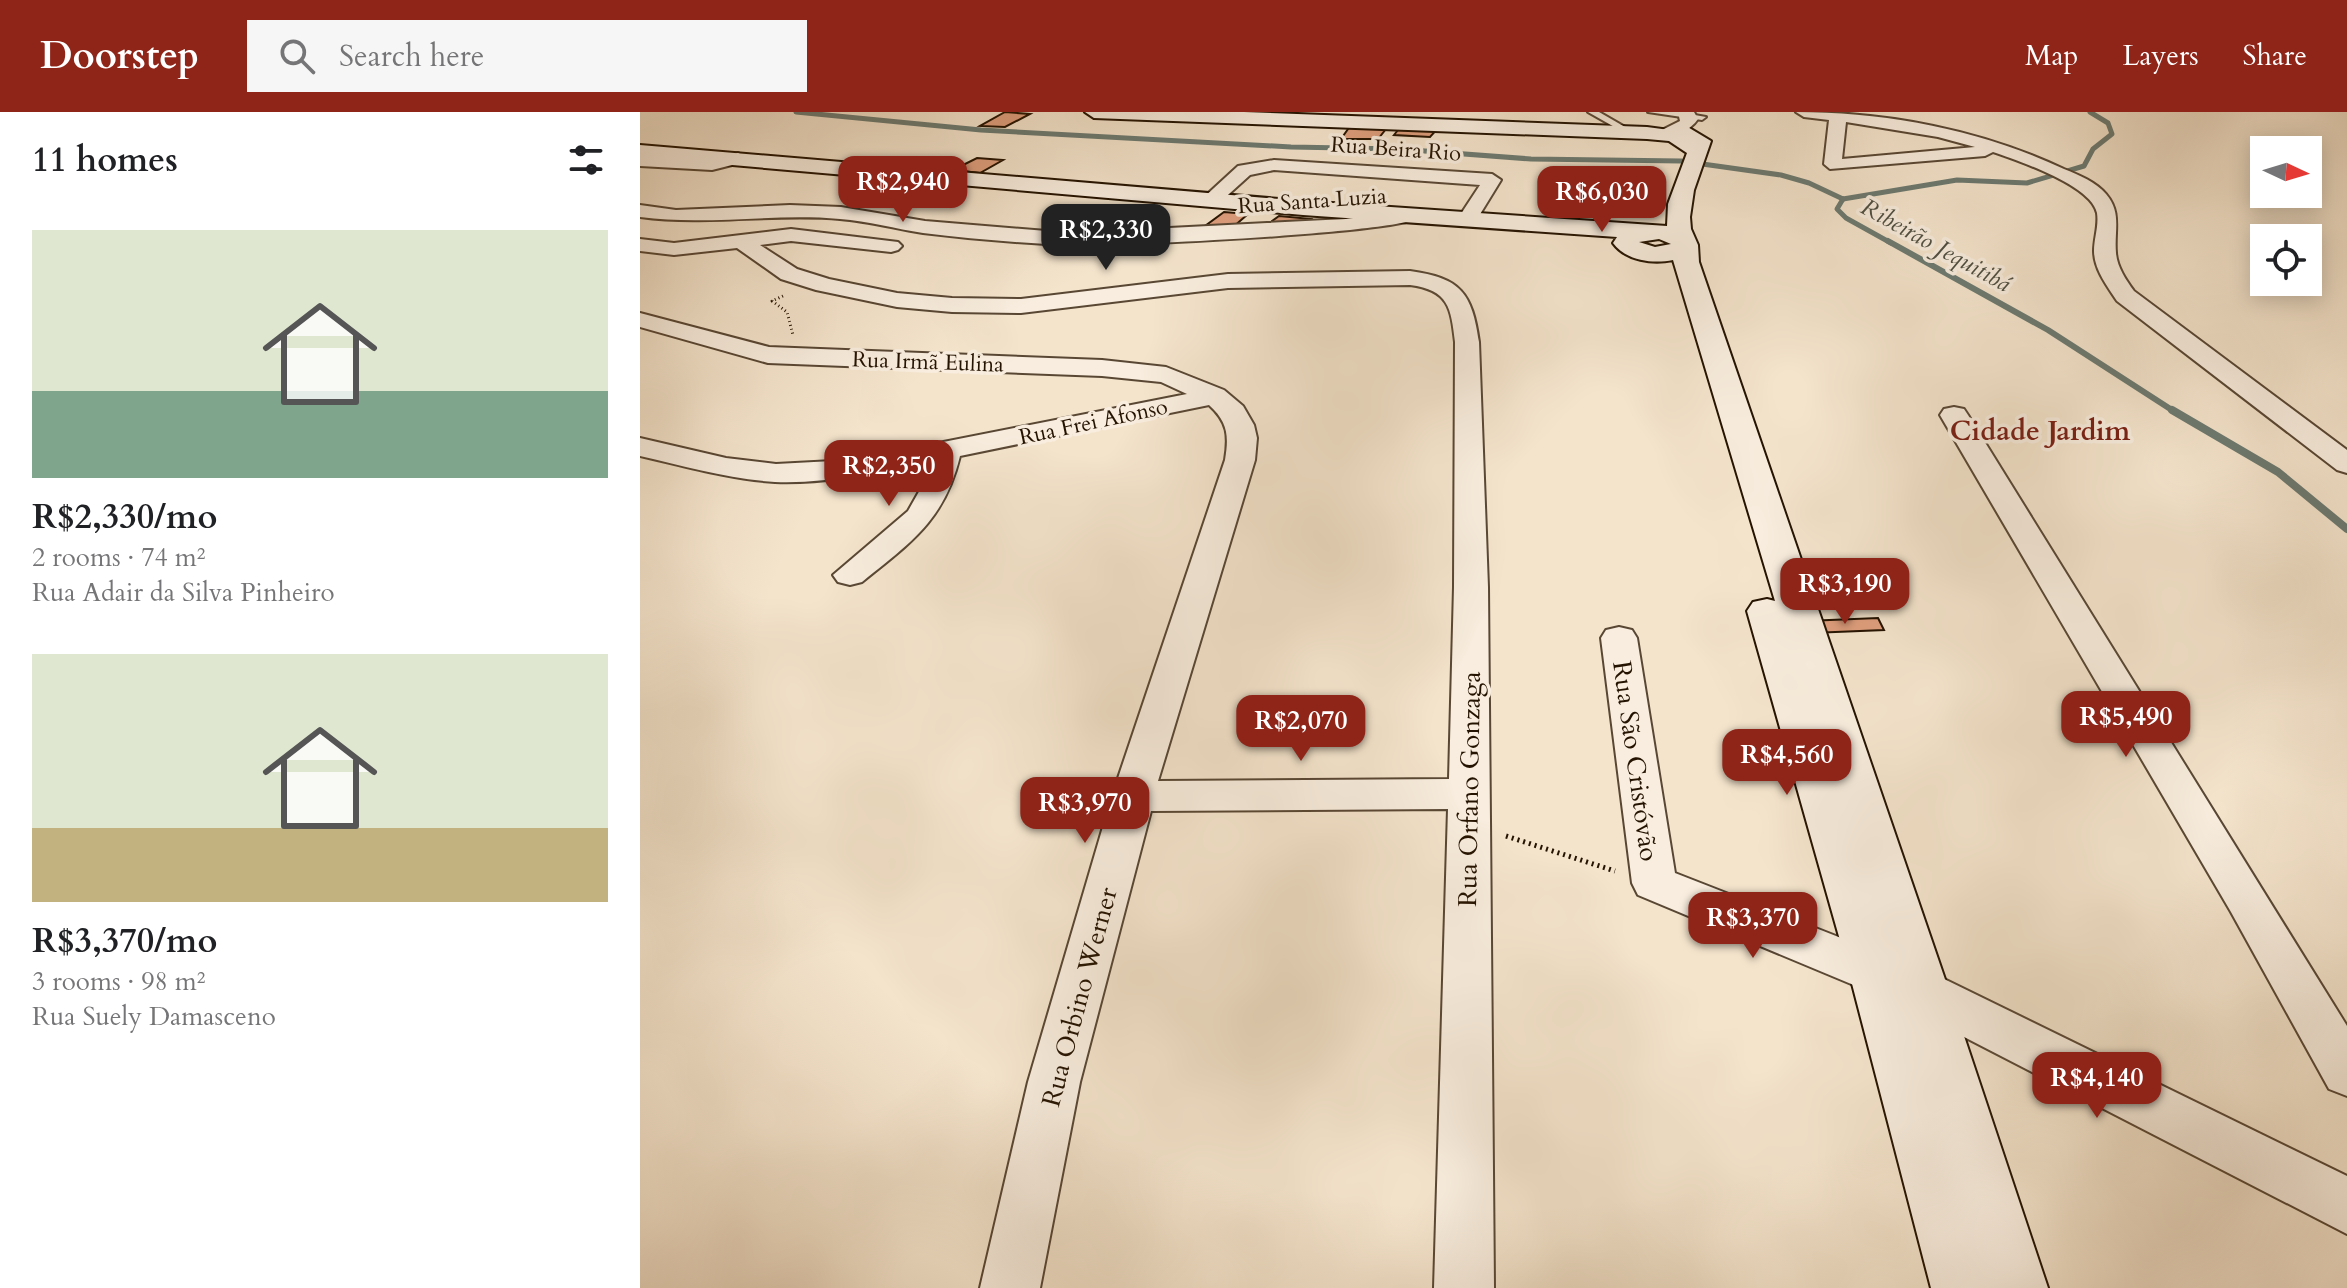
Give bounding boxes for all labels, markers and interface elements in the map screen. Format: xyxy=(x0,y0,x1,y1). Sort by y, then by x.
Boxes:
search box xyxy=(247,20,807,92)
text: Doorstep xyxy=(40,30,199,82)
icon: search xyxy=(275,34,319,78)
text: Search here xyxy=(339,36,484,77)
text: Map xyxy=(2025,37,2078,75)
text: Layers xyxy=(2122,37,2199,75)
text: Share xyxy=(2243,37,2307,75)
street label: Rua Beira Rio xyxy=(1330,129,1462,169)
north arrow xyxy=(2250,136,2322,208)
map controls xyxy=(2250,136,2322,296)
text: 11 homes xyxy=(32,137,178,183)
icon: filters xyxy=(564,138,608,182)
pin: R$2,940 xyxy=(829,156,977,224)
text: R$2,940 xyxy=(856,164,950,199)
pin: R$6,030 xyxy=(1528,166,1676,234)
text: R$6,030 xyxy=(1555,174,1649,209)
street label: Rua Santa Luzia xyxy=(1237,181,1388,221)
water label: Ribeirão Jequitibá xyxy=(1855,191,2018,301)
pin: R$2,330 xyxy=(1032,204,1180,272)
text: R$2,330 xyxy=(1059,212,1153,247)
button: locate xyxy=(2250,224,2322,296)
icon: home xyxy=(248,282,392,426)
street label: Rua Irmã Eulina xyxy=(852,344,1005,380)
street label: Rua Frei Afonso xyxy=(1016,392,1170,452)
district label: Cidade Jardim xyxy=(1950,412,2131,450)
pin: R$2,350 xyxy=(815,440,963,508)
text: R$2,350 xyxy=(842,448,936,483)
text: R$2,330/mo xyxy=(32,494,217,540)
text: 2 rooms · 74 m² xyxy=(32,540,205,575)
pin: R$3,190 xyxy=(1771,558,1919,626)
text: R$3,190 xyxy=(1798,566,1892,601)
text: Rua Adair da Silva Pinheiro xyxy=(32,575,335,610)
street label: Rua São Cristóvão xyxy=(1604,659,1667,864)
street label: Rua Orfano Gonzaga xyxy=(1450,671,1489,907)
pin: R$5,490 xyxy=(2052,691,2200,759)
pin: R$2,070 xyxy=(1227,695,1375,763)
text: R$5,490 xyxy=(2079,699,2173,734)
text: R$2,070 xyxy=(1254,703,1348,738)
icon: home xyxy=(248,706,392,850)
pin: R$4,560 xyxy=(1713,729,1861,797)
text: R$4,560 xyxy=(1740,737,1834,772)
pin: R$3,970 xyxy=(1011,777,1159,845)
text: R$3,970 xyxy=(1038,785,1132,820)
street label: Rua Orbino Werner xyxy=(1033,883,1126,1111)
pin: R$3,370 xyxy=(1679,892,1827,960)
text: R$3,370 xyxy=(1706,900,1800,935)
text: R$3,370/mo xyxy=(32,918,217,964)
text: 3 rooms · 98 m² xyxy=(32,964,205,999)
text: Rua Suely Damasceno xyxy=(32,999,276,1034)
pin: R$4,140 xyxy=(2023,1052,2171,1120)
text: R$4,140 xyxy=(2050,1060,2144,1095)

